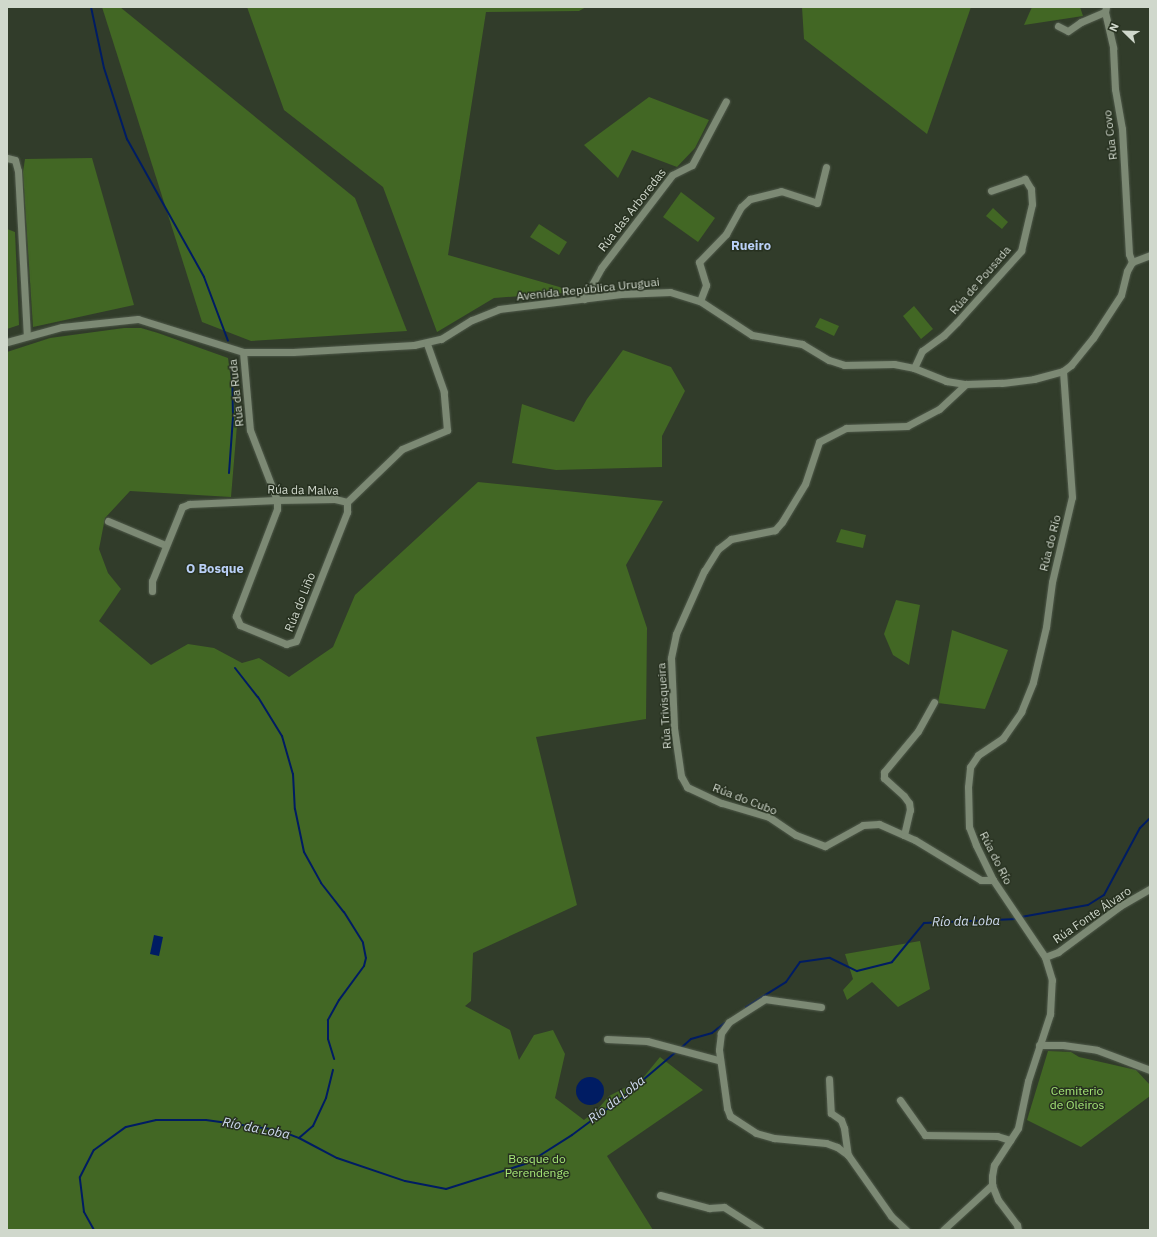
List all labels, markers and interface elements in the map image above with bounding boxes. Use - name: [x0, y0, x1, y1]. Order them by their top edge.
- north arrow: [1105, 12, 1145, 52]
- text: N: [1106, 21, 1122, 34]
- street label: Rúa Covo: [1100, 109, 1120, 161]
- street label: Rúa das Arboredas: [595, 165, 669, 255]
- district label: Rueiro: [731, 238, 771, 254]
- street label: Rúa de Pousada: [946, 243, 1014, 317]
- street label: Avenida República Uruguai: [516, 274, 660, 304]
- street label: Rúa da Ruda: [225, 359, 247, 427]
- street label: Rúa da Malva: [267, 482, 339, 498]
- street label: Rúa do Río: [1036, 513, 1064, 573]
- district label: O Bosque: [186, 561, 244, 577]
- street label: Rúa do Liño: [282, 570, 318, 634]
- street label: Rúa Trivisqueira: [654, 662, 674, 750]
- street label: Rúa do Cubo: [711, 780, 779, 818]
- street label: Rúa do Río: [976, 829, 1016, 887]
- street label: Rúa Fonte Álvaro: [1050, 883, 1134, 947]
- water label: Río da Loba: [932, 914, 1000, 930]
- water label: Río da Loba: [585, 1073, 649, 1127]
- park label: Cemiterio de Oleiros: [1050, 1084, 1104, 1112]
- water label: Río da Loba: [221, 1115, 291, 1143]
- park label: Bosque do Perendenge: [505, 1152, 569, 1180]

